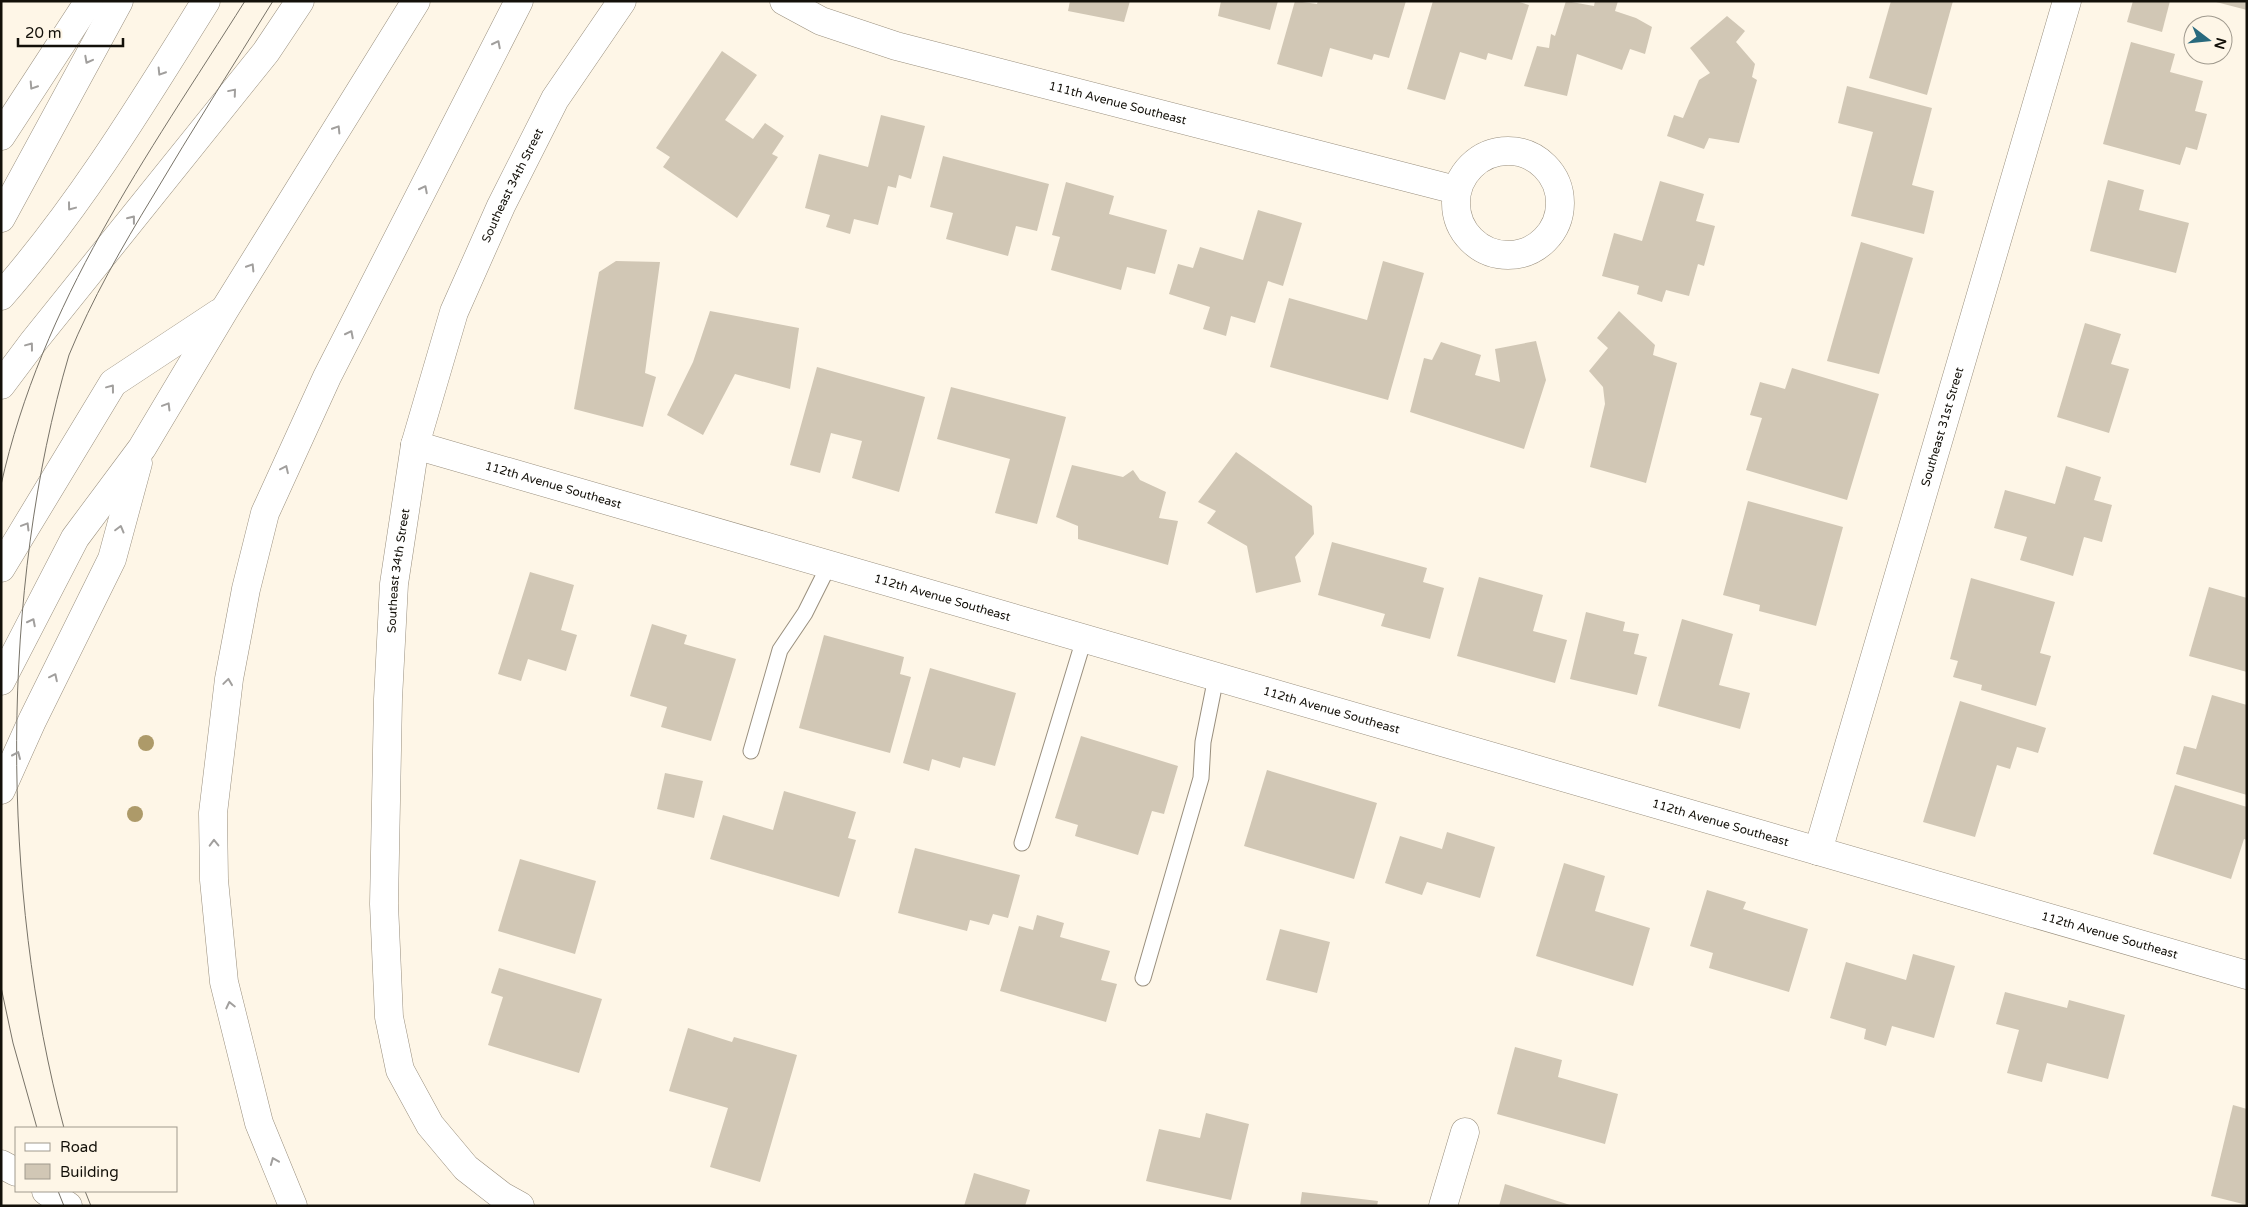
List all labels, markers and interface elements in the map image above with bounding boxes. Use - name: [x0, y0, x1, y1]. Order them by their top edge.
- scale bar: [18, 15, 122, 47]
- north arrow: [2183, 15, 2233, 65]
- text: 20 m: [25, 24, 62, 42]
- text: N: [2210, 36, 2230, 51]
- one-way arrow: [491, 40, 501, 49]
- one-way arrow: [84, 54, 94, 63]
- one-way arrow: [158, 67, 168, 76]
- street label: 111th Avenue Southeast: [1047, 79, 1188, 128]
- one-way arrow: [30, 81, 40, 90]
- one-way arrow: [228, 89, 237, 98]
- one-way arrow: [330, 125, 340, 134]
- street label: Southeast 34th Street: [479, 126, 546, 245]
- one-way arrow: [418, 185, 428, 194]
- one-way arrow: [68, 201, 77, 211]
- one-way arrow: [127, 216, 135, 225]
- one-way arrow: [245, 264, 254, 273]
- one-way arrow: [344, 330, 354, 339]
- one-way arrow: [25, 343, 33, 352]
- street label: Southeast 31st Street: [1918, 365, 1966, 488]
- one-way arrow: [105, 384, 114, 394]
- one-way arrow: [161, 403, 171, 412]
- street label: 112th Avenue Southeast: [483, 459, 624, 512]
- one-way arrow: [279, 465, 290, 474]
- street label: Southeast 34th Street: [384, 507, 412, 633]
- one-way arrow: [20, 522, 30, 531]
- one-way arrow: [114, 525, 125, 534]
- street label: 112th Avenue Southeast: [872, 571, 1013, 624]
- one-way arrow: [26, 618, 36, 627]
- one-way arrow: [48, 673, 58, 682]
- one-way arrow: [223, 677, 233, 686]
- street label: 112th Avenue Southeast: [1261, 684, 1402, 737]
- one-way arrow: [10, 751, 21, 760]
- street label: 112th Avenue Southeast: [1651, 796, 1791, 849]
- one-way arrow: [209, 839, 219, 847]
- street label: 112th Avenue Southeast: [2040, 909, 2180, 962]
- one-way arrow: [225, 1000, 235, 1009]
- legend: [15, 1127, 178, 1192]
- text: Road: [60, 1138, 98, 1156]
- one-way arrow: [270, 1157, 281, 1166]
- text: Building: [60, 1163, 119, 1181]

